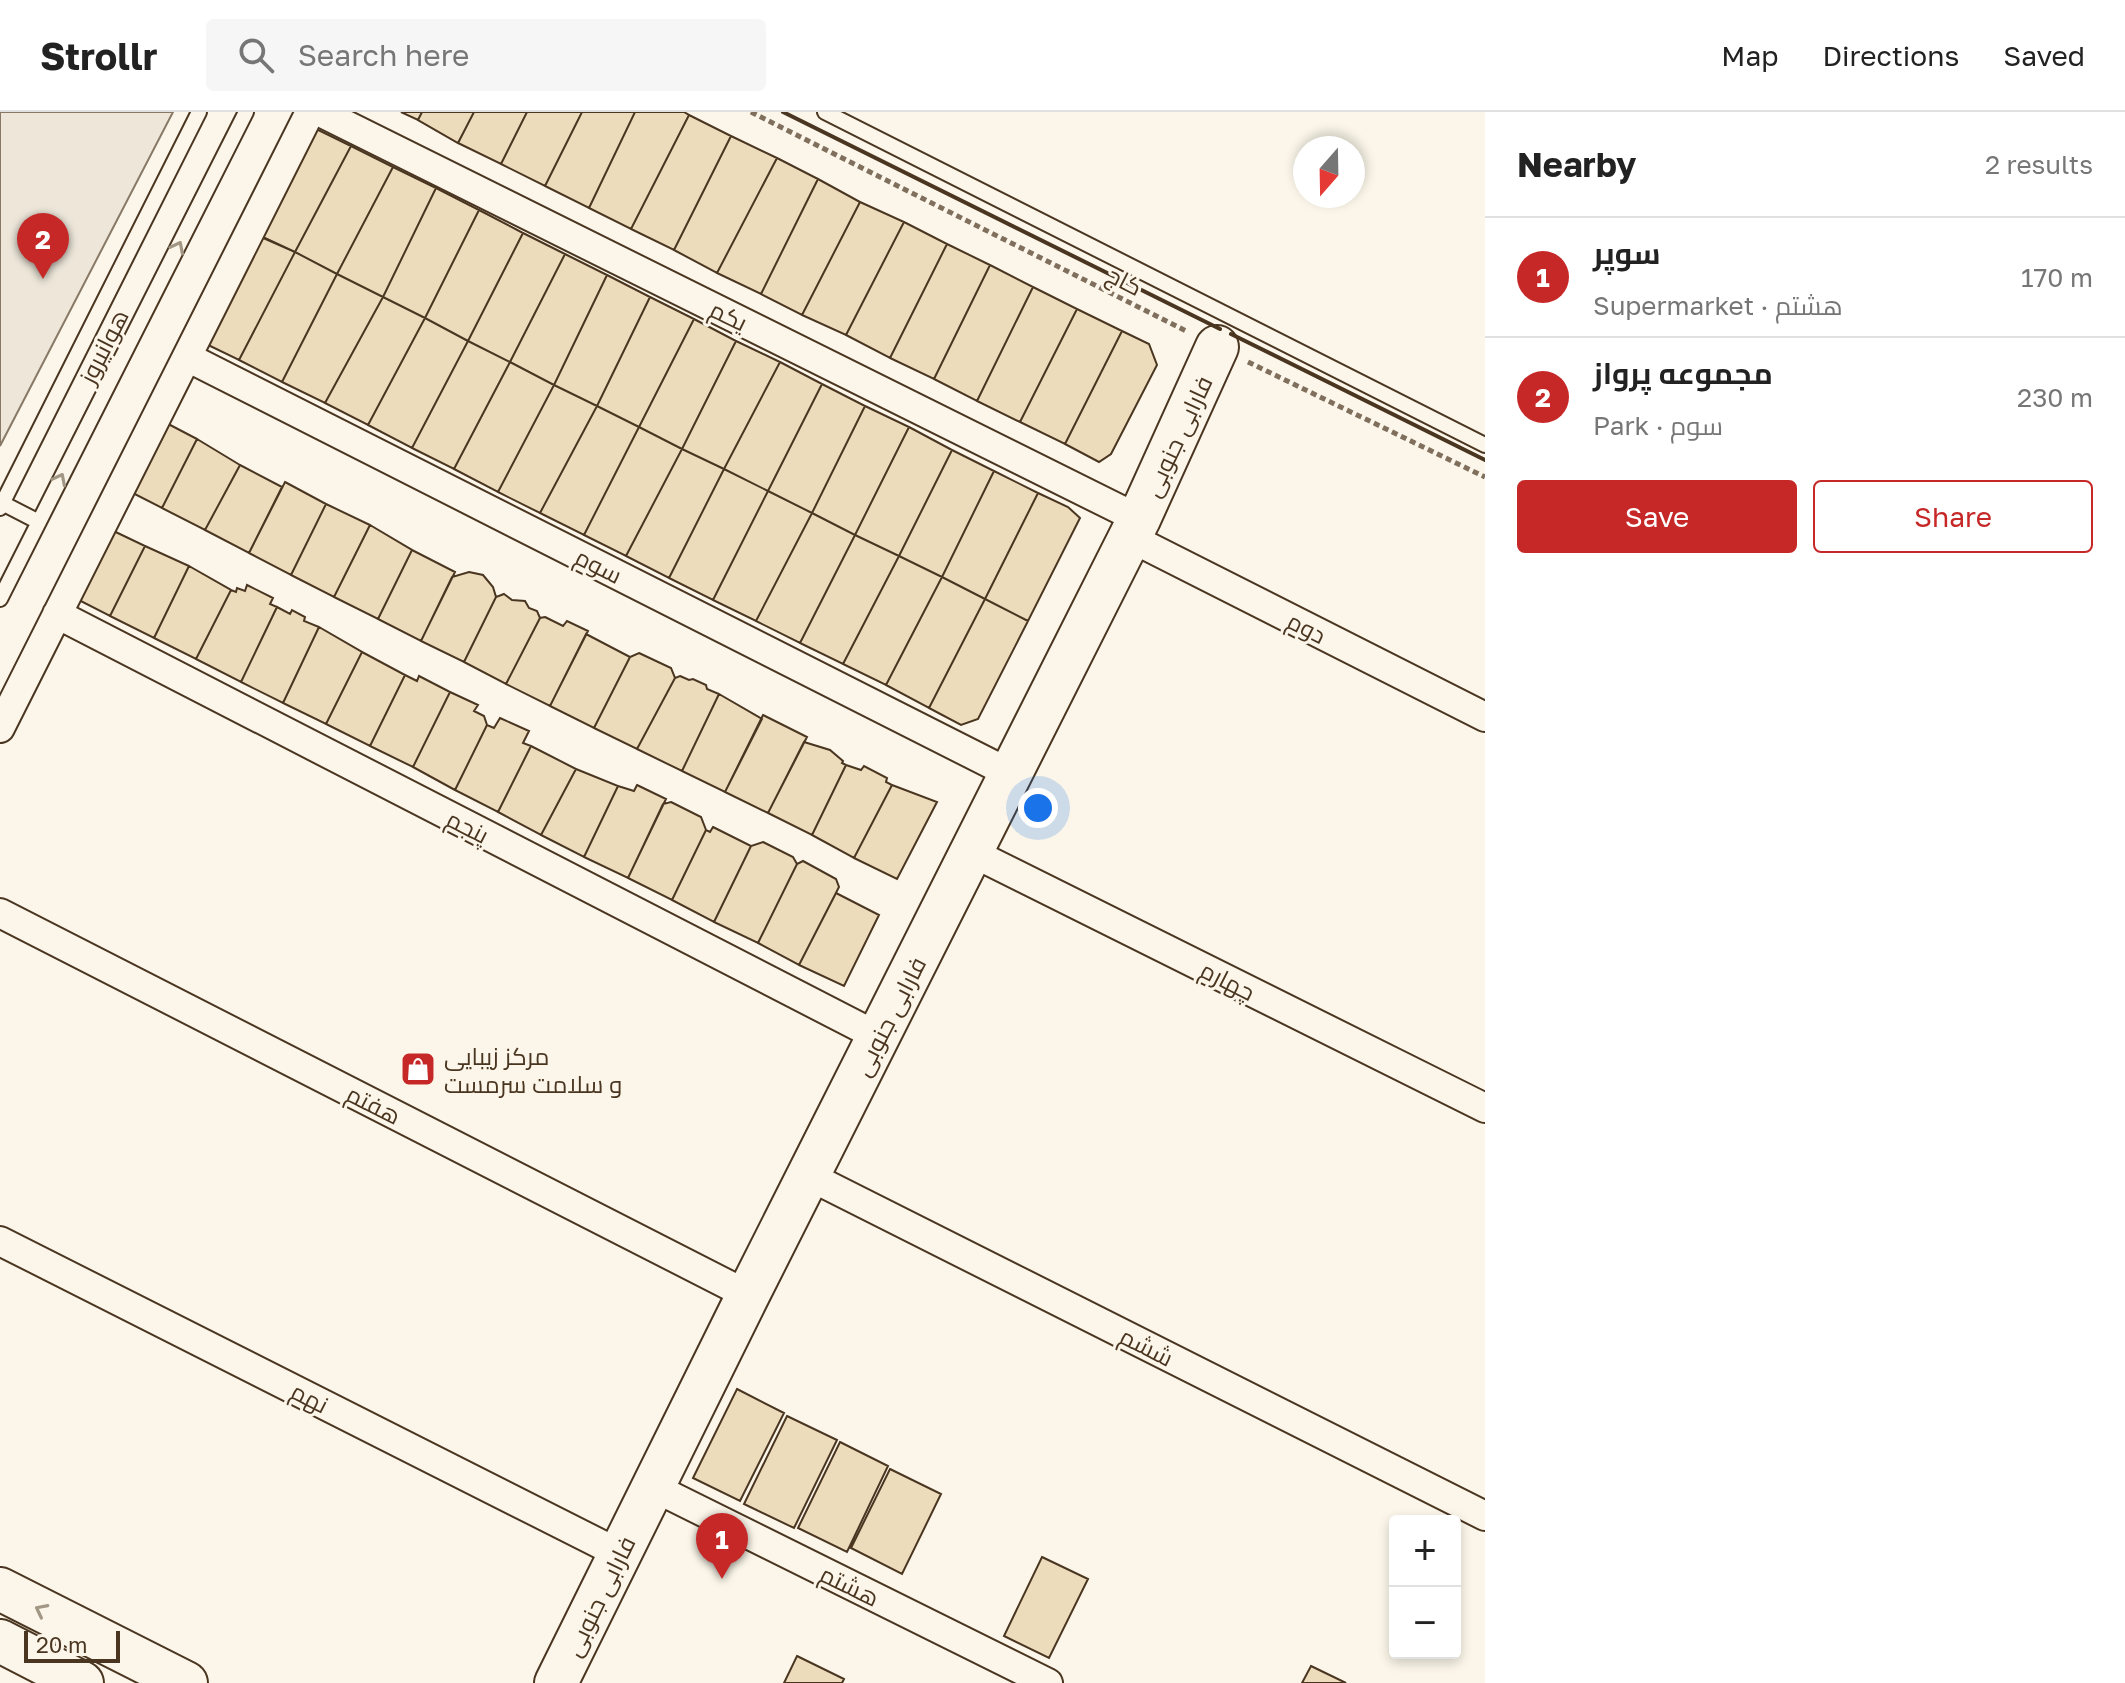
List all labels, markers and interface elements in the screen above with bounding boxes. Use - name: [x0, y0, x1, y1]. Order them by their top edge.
- search box: [206, 19, 766, 91]
- text: Strollr: [40, 33, 158, 78]
- icon: search: [234, 33, 278, 77]
- text: Search here: [298, 37, 470, 73]
- text: Map: [1721, 39, 1778, 72]
- text: Directions: [1822, 39, 1959, 72]
- text: Saved: [2003, 39, 2085, 72]
- north arrow: [1293, 136, 1365, 208]
- text: Nearby: [1517, 144, 1637, 184]
- text: 2 results: [1985, 149, 2093, 180]
- pin: 2: [17, 213, 69, 279]
- text: سوپر: [1593, 235, 1661, 271]
- one-way arrow: [168, 241, 183, 256]
- street label: کاج: [1101, 259, 1148, 304]
- text: 1: [1536, 262, 1550, 293]
- text: 170 m: [2021, 262, 2093, 293]
- text: Supermarket · هشتم: [1593, 290, 1843, 321]
- street label: یکم: [704, 294, 753, 339]
- street label: هوانیروز: [71, 304, 134, 390]
- text: مجموعه پرواز: [1593, 355, 1773, 391]
- street label: فارابی جنوبی: [1136, 371, 1219, 501]
- text: 2: [1535, 382, 1551, 413]
- text: 230 m: [2017, 382, 2093, 413]
- text: Park · سوم: [1593, 410, 1723, 441]
- one-way arrow: [51, 473, 66, 488]
- button: Save: [1517, 480, 1797, 553]
- button: Share: [1813, 480, 2093, 553]
- street label: سوم: [569, 541, 627, 592]
- street label: دوم: [1281, 605, 1331, 652]
- your location: [1018, 788, 1058, 828]
- street label: پنجم: [441, 803, 495, 852]
- street label: فارابی جنوبی: [847, 952, 932, 1081]
- street label: چهارم: [1194, 954, 1260, 1009]
- place label: مرکز زیبایی و سلامت سرمست: [444, 1041, 622, 1098]
- shop icon: مرکز زیبایی و سلامت سرمست: [399, 1050, 437, 1088]
- street label: هفتم: [341, 1078, 406, 1133]
- street label: ششم: [1114, 1320, 1179, 1374]
- street label: نهم: [285, 1375, 334, 1421]
- pin: 1: [696, 1513, 748, 1579]
- map controls: [1389, 1515, 1461, 1659]
- button: +: [1389, 1515, 1461, 1587]
- street label: فارابی جنوبی: [557, 1531, 641, 1661]
- street label: هشتم: [814, 1558, 884, 1614]
- button: −: [1389, 1587, 1461, 1659]
- one-way arrow: [35, 1605, 50, 1620]
- scale bar: [24, 1627, 120, 1663]
- text: 20 m: [36, 1631, 87, 1658]

